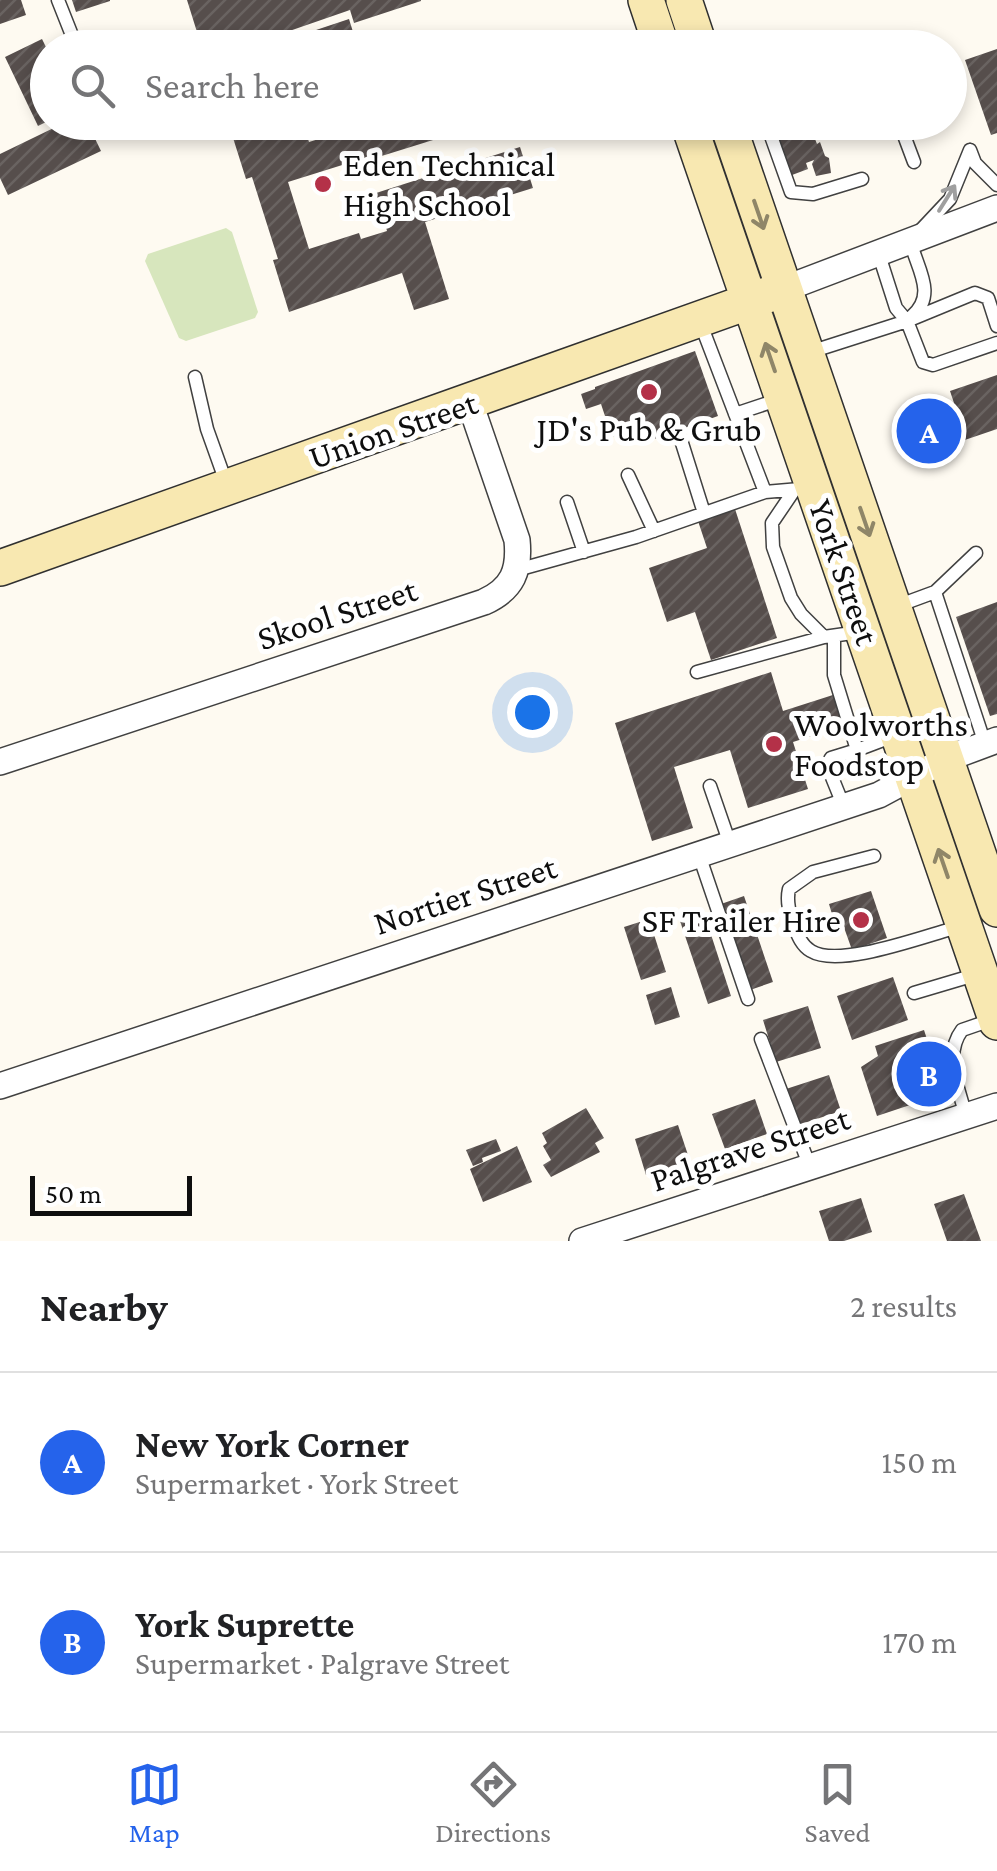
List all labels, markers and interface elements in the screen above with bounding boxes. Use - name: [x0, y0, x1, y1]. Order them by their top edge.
- search box: [30, 30, 967, 140]
- icon: search: [65, 58, 120, 113]
- text: Search here: [145, 64, 319, 106]
- place label: Eden Technical High School: [343, 145, 555, 224]
- marker: Eden Technical High School: [312, 173, 334, 195]
- one-way arrow: [937, 185, 957, 213]
- one-way arrow: [751, 198, 769, 230]
- one-way arrow: [760, 342, 778, 373]
- marker: JD's Pub & Grub: [638, 381, 660, 403]
- street label: Union Street: [304, 383, 483, 477]
- pin: A: [896, 394, 962, 468]
- place label: JD's Pub & Grub: [534, 410, 761, 449]
- street label: York Street: [801, 494, 887, 650]
- one-way arrow: [857, 505, 875, 536]
- street label: Skool Street: [252, 570, 422, 658]
- your location: [507, 687, 558, 738]
- place label: Woolworths Foodstop: [794, 705, 968, 784]
- marker: Woolworths Foodstop: [763, 733, 785, 755]
- street label: Nortier Street: [369, 847, 562, 943]
- one-way arrow: [933, 848, 951, 879]
- place label: SF Trailer Hire: [642, 901, 841, 940]
- marker: SF Trailer Hire: [850, 909, 872, 931]
- pin: B: [896, 1036, 962, 1112]
- street label: Palgrave Street: [646, 1098, 855, 1200]
- scale bar: [30, 1171, 192, 1216]
- text: 50 m: [45, 1178, 102, 1209]
- text: Nearby: [40, 1283, 168, 1330]
- text: 2 results: [850, 1288, 957, 1324]
- text: New York Corner: [135, 1423, 409, 1465]
- text: A: [63, 1444, 82, 1480]
- text: 150 m: [881, 1444, 957, 1480]
- text: Supermarket · York Street: [135, 1465, 458, 1501]
- text: York Suprette: [135, 1603, 354, 1645]
- text: B: [63, 1624, 82, 1660]
- text: 170 m: [882, 1624, 957, 1660]
- text: Supermarket · Palgrave Street: [135, 1645, 509, 1681]
- tab: Map: [127, 1757, 182, 1848]
- tab: Directions: [435, 1757, 551, 1848]
- tab: Saved: [805, 1757, 870, 1848]

